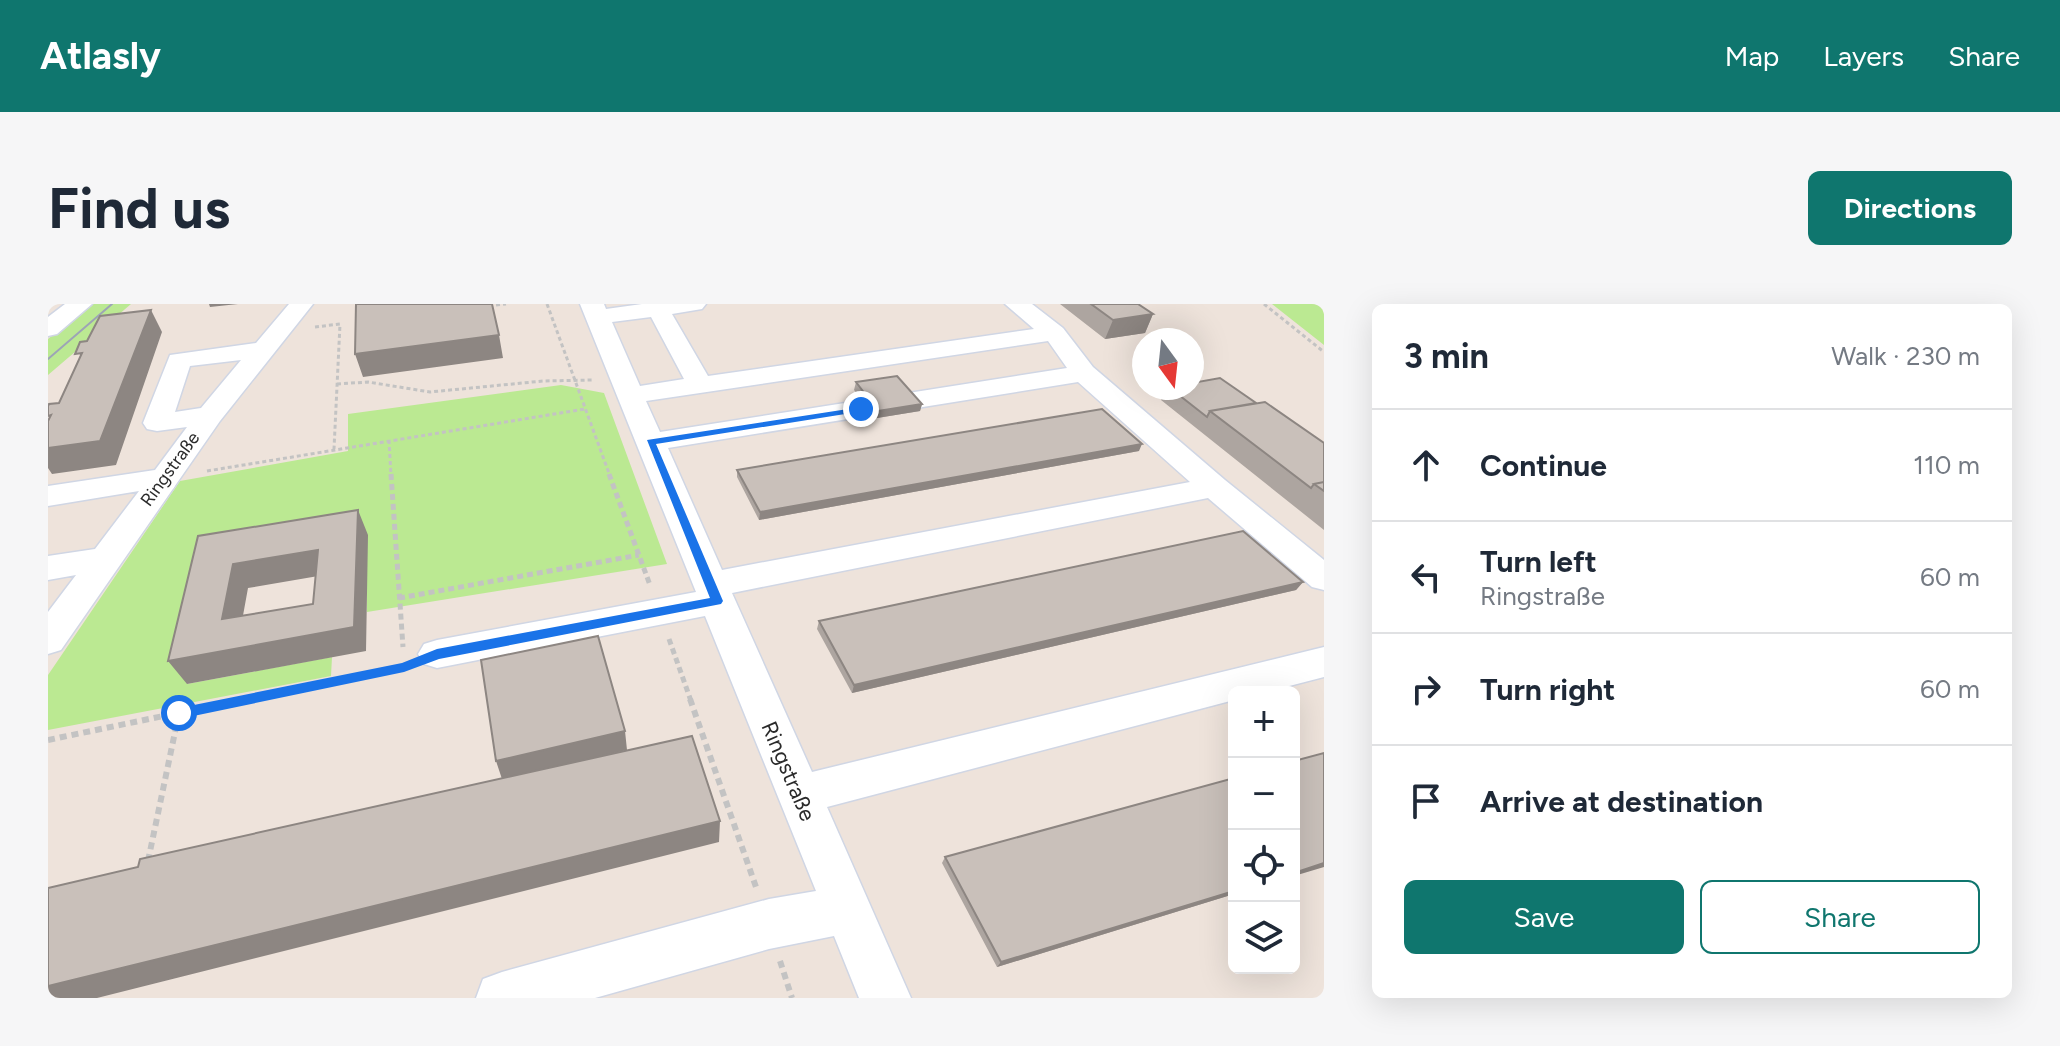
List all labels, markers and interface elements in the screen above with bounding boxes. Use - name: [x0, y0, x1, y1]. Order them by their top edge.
- text: Atlasly: [40, 33, 161, 79]
- text: Map: [1725, 39, 1779, 73]
- text: Layers: [1823, 39, 1904, 73]
- text: Share: [1948, 39, 2020, 73]
- button: Directions: [1808, 171, 2012, 245]
- text: Find us: [48, 175, 230, 242]
- north arrow: [1132, 328, 1204, 400]
- text: 3 min: [1404, 336, 1489, 377]
- text: Walk · 230 m: [1831, 340, 1980, 372]
- route end: [843, 391, 879, 427]
- street label: Ringstraße: [136, 427, 204, 510]
- icon: ahead: [1404, 443, 1448, 487]
- text: Continue: [1480, 447, 1607, 484]
- text: 110 m: [1913, 449, 1980, 481]
- text: Turn left: [1480, 543, 1597, 580]
- icon: left: [1404, 555, 1448, 599]
- text: 60 m: [1920, 561, 1980, 593]
- text: Ringstraße: [1480, 580, 1605, 612]
- icon: right: [1404, 667, 1448, 711]
- text: Turn right: [1480, 671, 1615, 708]
- text: 60 m: [1920, 673, 1980, 705]
- map controls: [1228, 686, 1300, 974]
- button: +: [1228, 686, 1300, 758]
- route start: [161, 695, 197, 731]
- street label: Ringstraße: [755, 717, 822, 825]
- button: −: [1228, 758, 1300, 830]
- icon: arrive: [1404, 779, 1448, 823]
- text: Arrive at destination: [1480, 783, 1763, 820]
- button: locate: [1228, 830, 1300, 902]
- button: Save: [1404, 880, 1684, 954]
- button: Share: [1700, 880, 1980, 954]
- button: layers: [1228, 902, 1300, 974]

